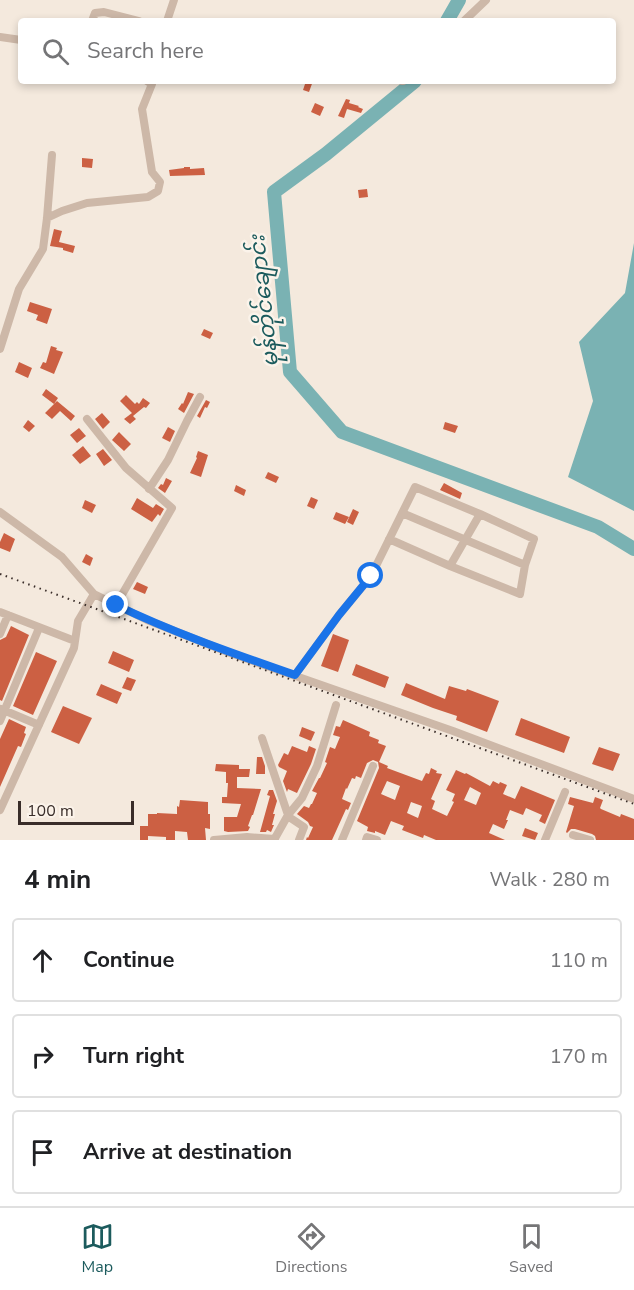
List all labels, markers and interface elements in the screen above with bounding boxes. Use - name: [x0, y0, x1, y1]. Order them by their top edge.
- search box: [18, 18, 616, 84]
- icon: search: [39, 35, 72, 68]
- text: Search here: [87, 36, 204, 66]
- water label: မုန်တိုင်ချောင်း: [241, 232, 289, 369]
- route start: [357, 562, 383, 588]
- route end: [102, 591, 128, 617]
- scale bar: [18, 798, 134, 826]
- text: 100 m: [27, 800, 74, 822]
- text: 4 min: [24, 862, 91, 897]
- text: Walk · 280 m: [490, 866, 610, 893]
- icon: ahead: [26, 944, 59, 977]
- text: Continue: [83, 945, 174, 975]
- text: 110 m: [550, 947, 608, 974]
- icon: right: [26, 1040, 59, 1073]
- text: Turn right: [83, 1041, 184, 1071]
- text: 170 m: [550, 1043, 608, 1070]
- icon: arrive: [26, 1136, 59, 1169]
- text: Arrive at destination: [83, 1137, 292, 1167]
- tab: Map: [81, 1220, 114, 1278]
- tab: Directions: [275, 1220, 347, 1278]
- tab: Saved: [509, 1220, 553, 1278]

